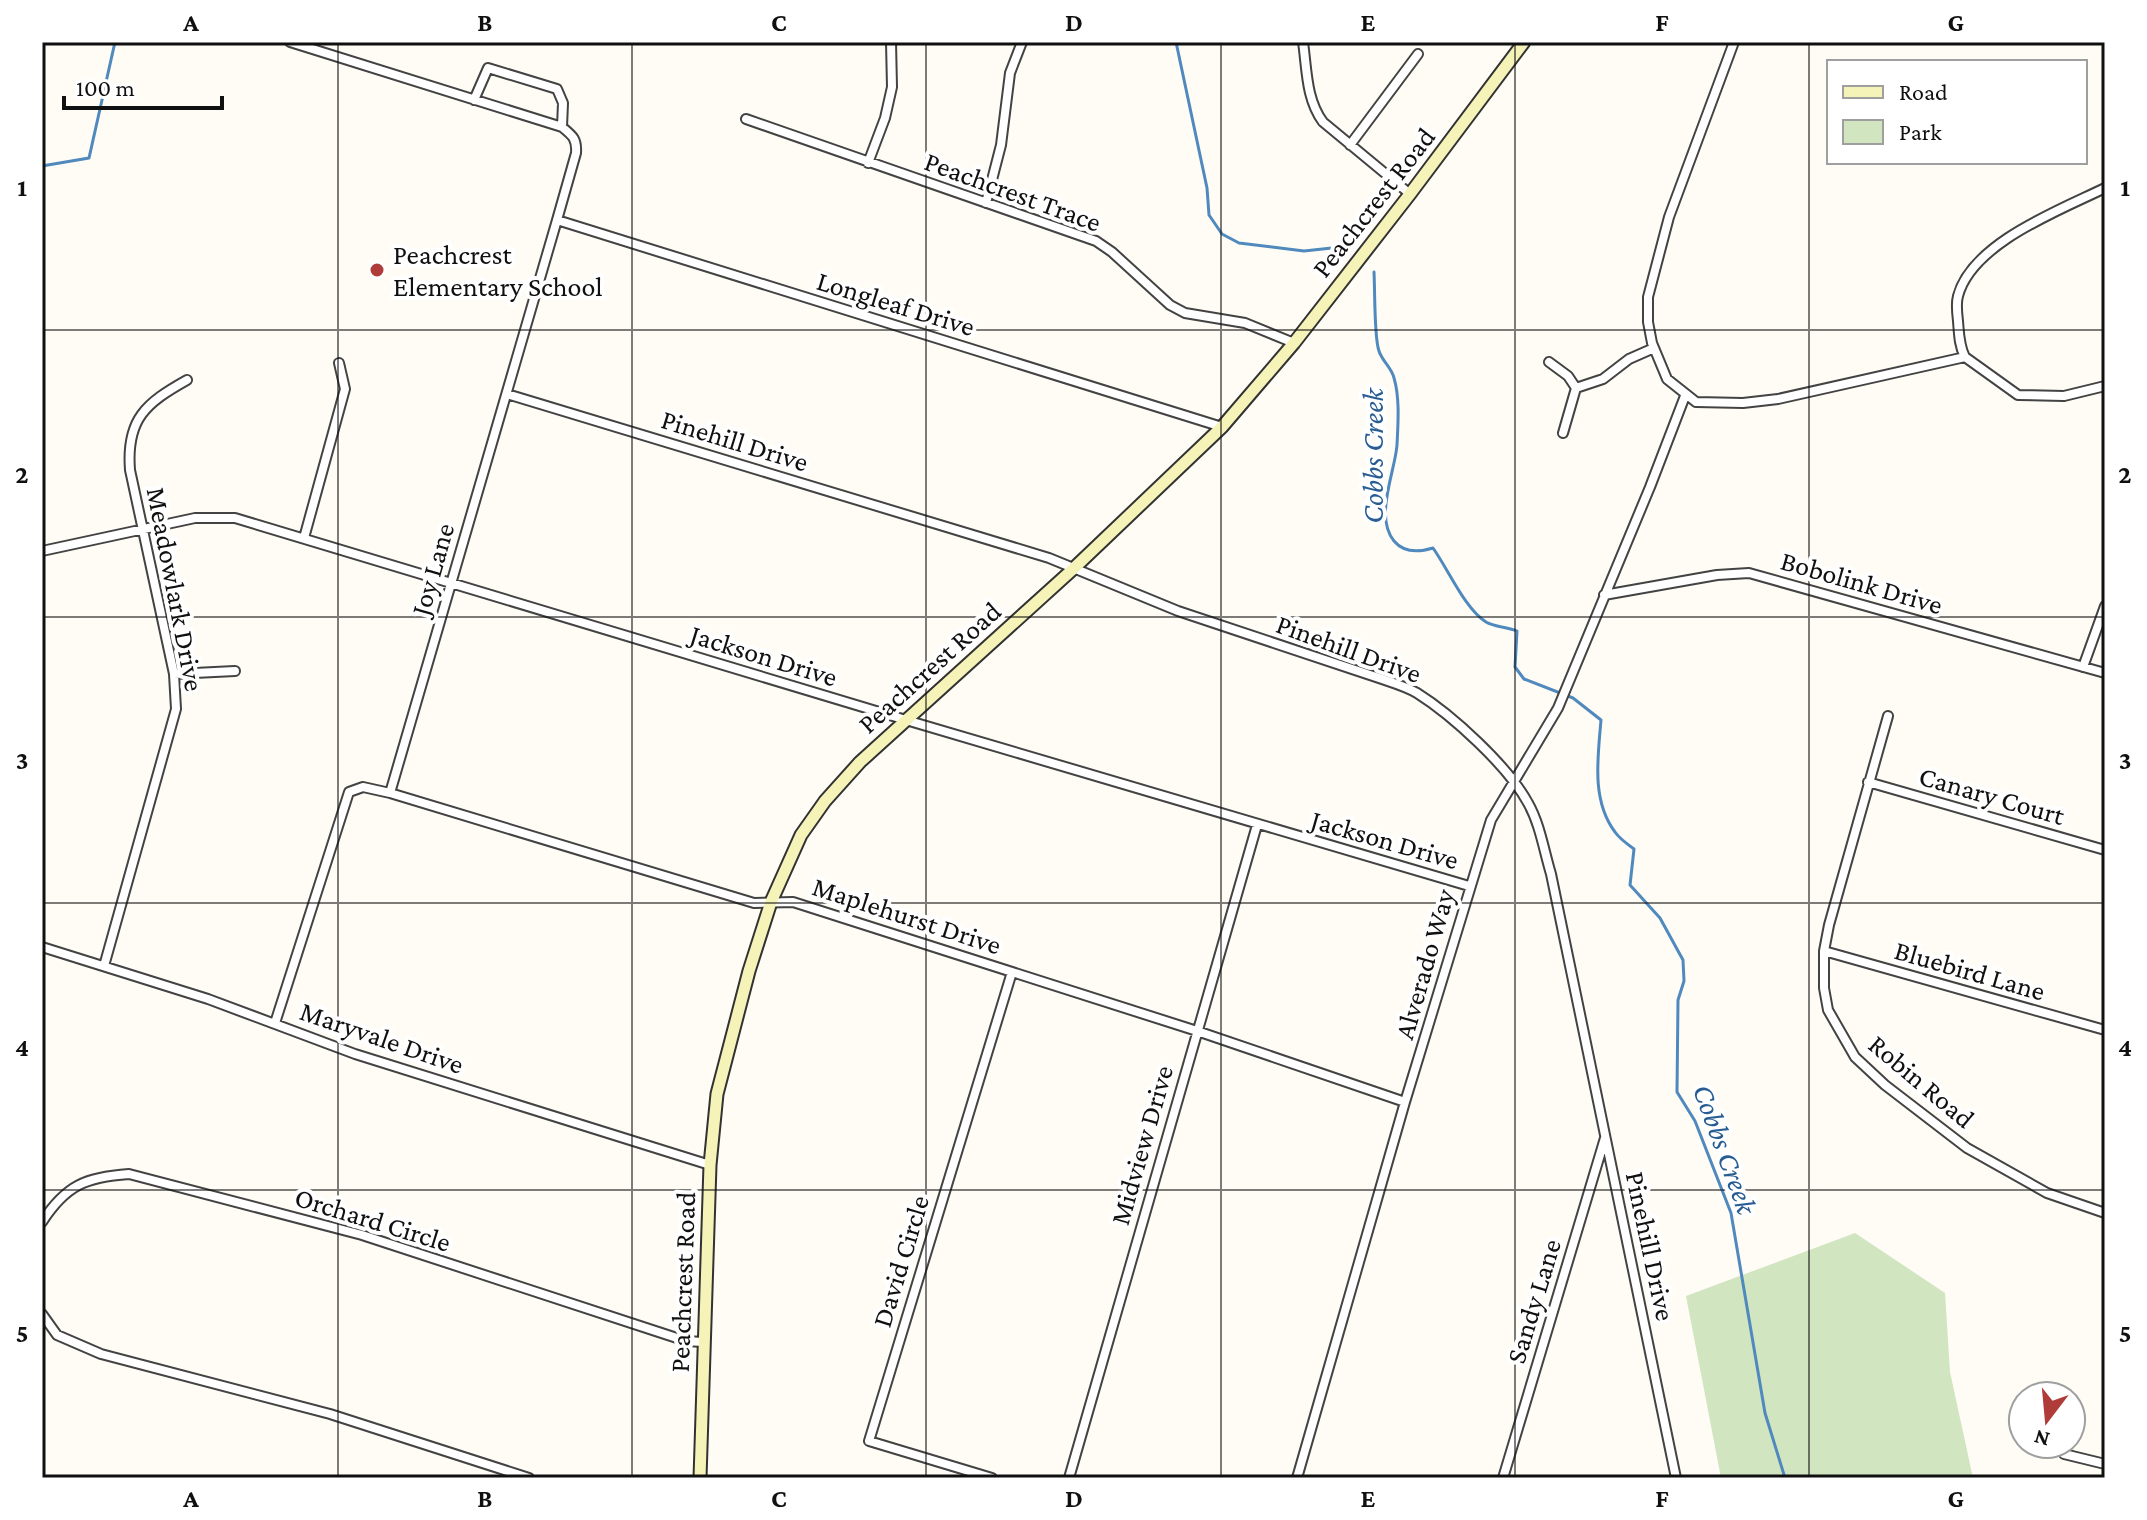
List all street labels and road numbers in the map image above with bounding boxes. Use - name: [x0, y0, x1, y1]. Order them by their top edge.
- street label: Peachcrest Road: [1306, 121, 1441, 283]
- street label: Peachcrest Trace: [920, 145, 1105, 238]
- street label: Longleaf Drive: [813, 265, 979, 342]
- street label: Pinehill Drive: [658, 403, 812, 478]
- street label: Meadowlark Drive: [141, 484, 210, 694]
- street label: Joy Lane: [404, 519, 460, 622]
- street label: Bobolink Drive: [1777, 545, 1946, 620]
- street label: Peachcrest Road: [852, 595, 1007, 739]
- street label: Pinehill Drive: [1272, 608, 1426, 689]
- street label: Jackson Drive: [684, 618, 841, 693]
- street label: Canary Court: [1916, 760, 2069, 831]
- street label: Jackson Drive: [1305, 803, 1462, 875]
- street label: Maplehurst Drive: [809, 870, 1005, 961]
- street label: Alverado Way: [1388, 884, 1461, 1043]
- street label: Bluebird Lane: [1891, 934, 2049, 1007]
- street label: Maryvale Drive: [296, 995, 468, 1080]
- street label: Robin Road: [1863, 1028, 1981, 1135]
- street label: Midview Drive: [1104, 1062, 1179, 1229]
- street label: Pinehill Drive: [1620, 1169, 1681, 1324]
- street label: Orchard Circle: [291, 1181, 455, 1258]
- street label: Peachcrest Road: [664, 1191, 701, 1373]
- street label: David Circle: [866, 1192, 935, 1331]
- street label: Sandy Lane: [1500, 1235, 1567, 1367]

